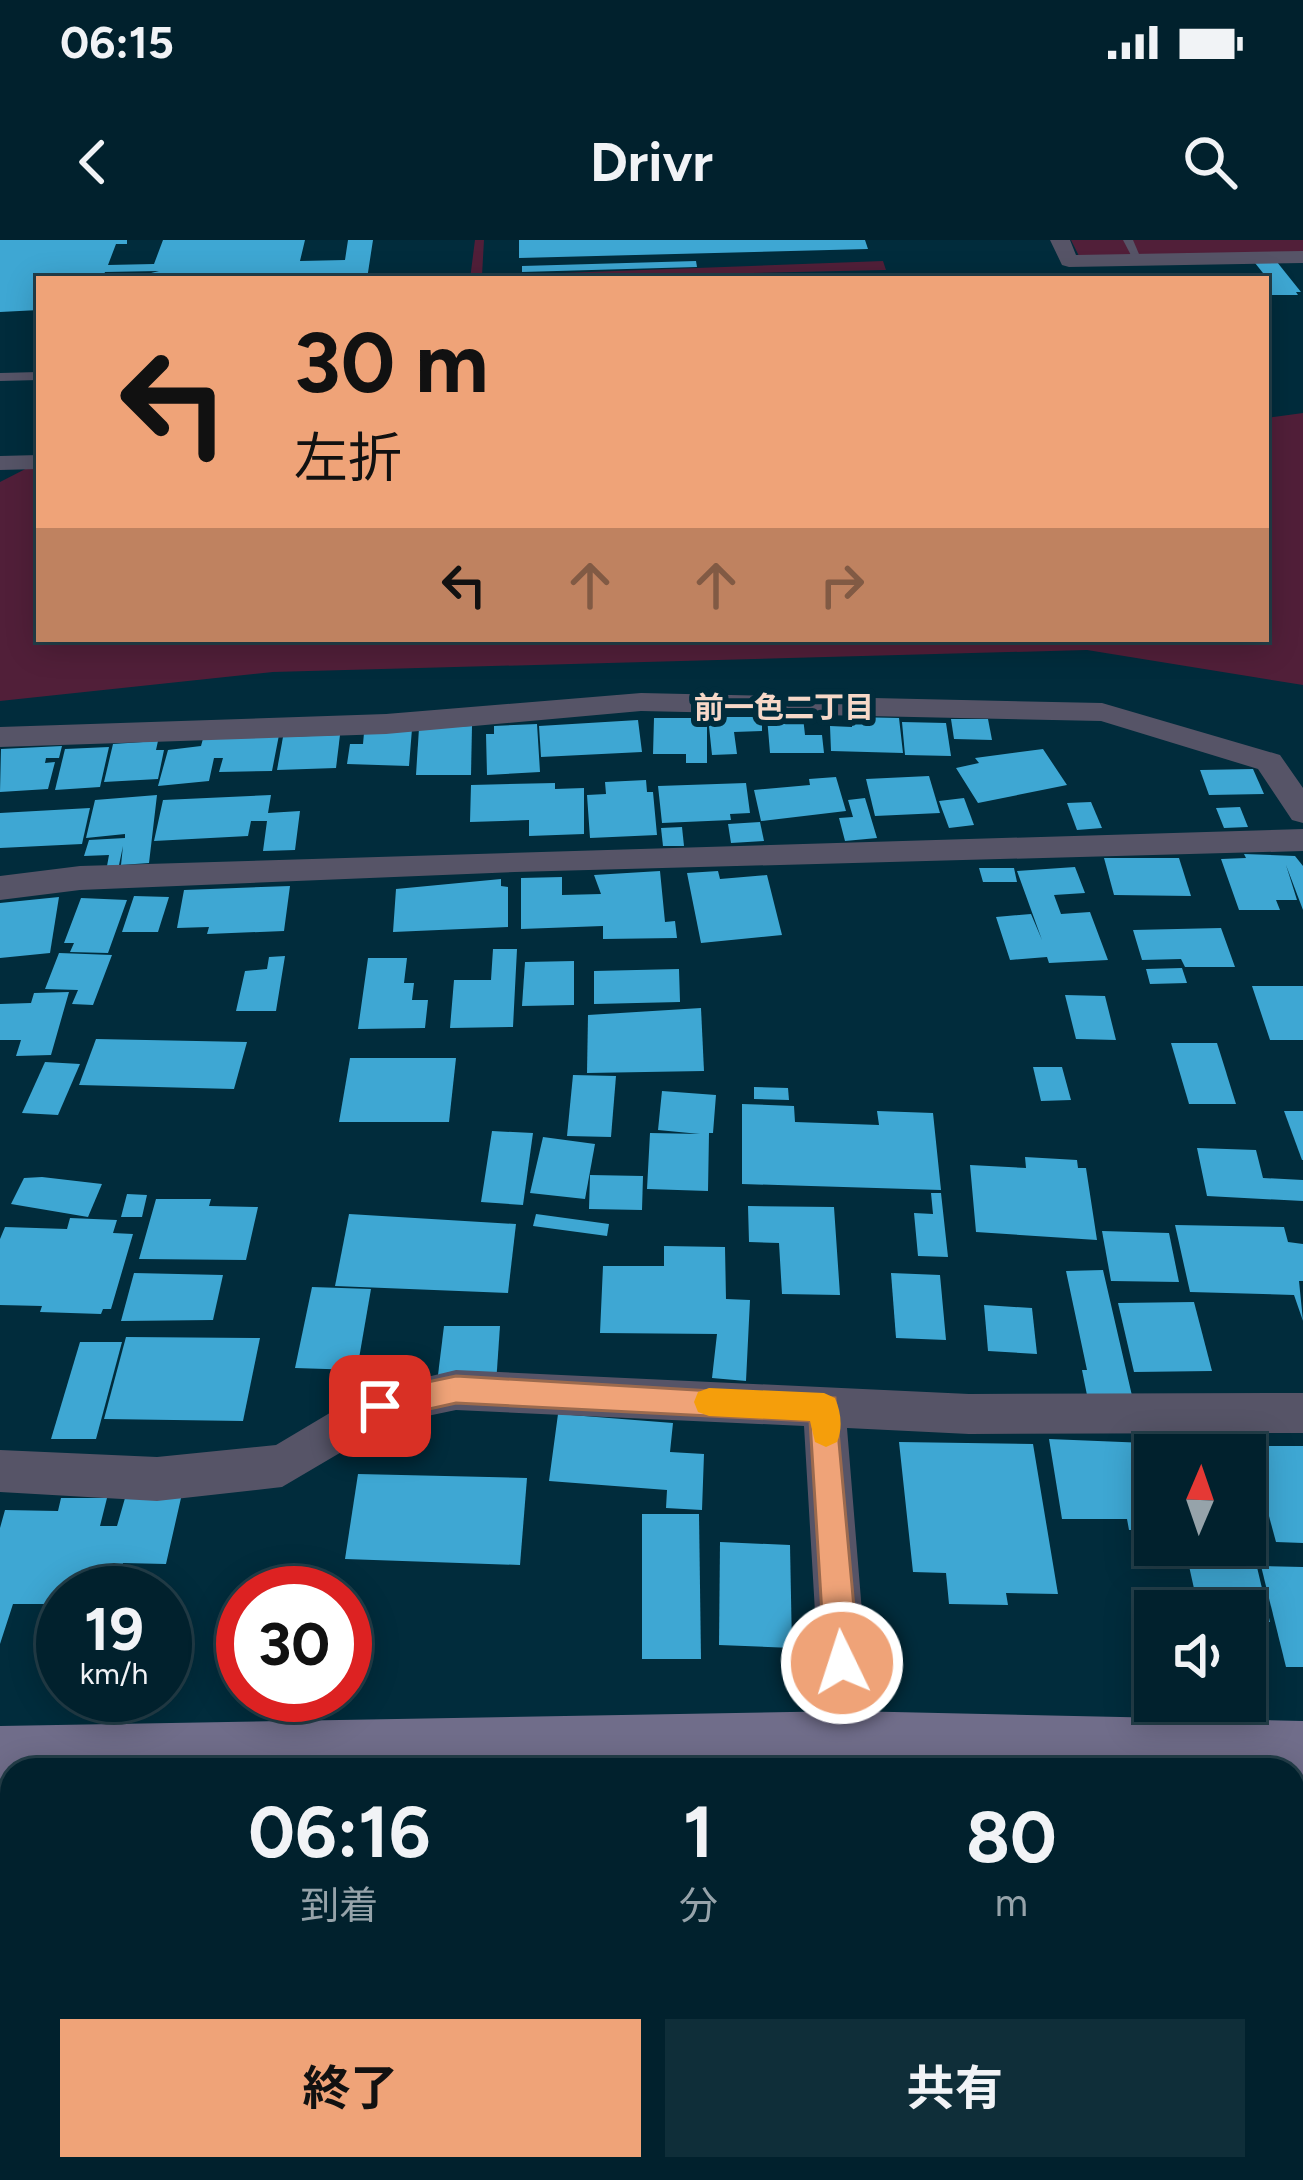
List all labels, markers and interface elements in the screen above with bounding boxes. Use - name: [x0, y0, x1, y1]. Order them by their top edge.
- text: 06:15: [60, 15, 174, 69]
- icon: back: [60, 129, 126, 195]
- icon: search: [1177, 129, 1243, 195]
- text: Drivr: [590, 130, 713, 195]
- text: 30 m: [294, 312, 488, 413]
- icon: left: [96, 324, 252, 480]
- text: 左折: [294, 426, 402, 491]
- icon: left: [431, 552, 497, 618]
- icon: ahead: [557, 552, 623, 618]
- icon: ahead: [683, 552, 749, 618]
- icon: right: [809, 552, 875, 618]
- district label: 前一色二丁目: [694, 689, 874, 726]
- pin: [329, 1355, 431, 1457]
- icon: arrive: [347, 1373, 413, 1439]
- north arrow: [1134, 1434, 1266, 1566]
- map controls: [1134, 1434, 1266, 1722]
- speed limit sign: 30: [216, 1566, 372, 1722]
- button: sound: [1134, 1590, 1266, 1722]
- text: 19: [84, 1593, 144, 1665]
- position arrow: [779, 1600, 905, 1726]
- text: km/h: [80, 1655, 148, 1692]
- text: 06:16: [248, 1789, 430, 1875]
- text: 1: [683, 1789, 713, 1875]
- text: 80: [966, 1794, 1057, 1880]
- text: m: [995, 1879, 1028, 1926]
- text: 到着: [300, 1882, 378, 1929]
- text: 分: [679, 1882, 718, 1929]
- button: 終了: [60, 2019, 641, 2157]
- button: 共有: [665, 2019, 1245, 2157]

